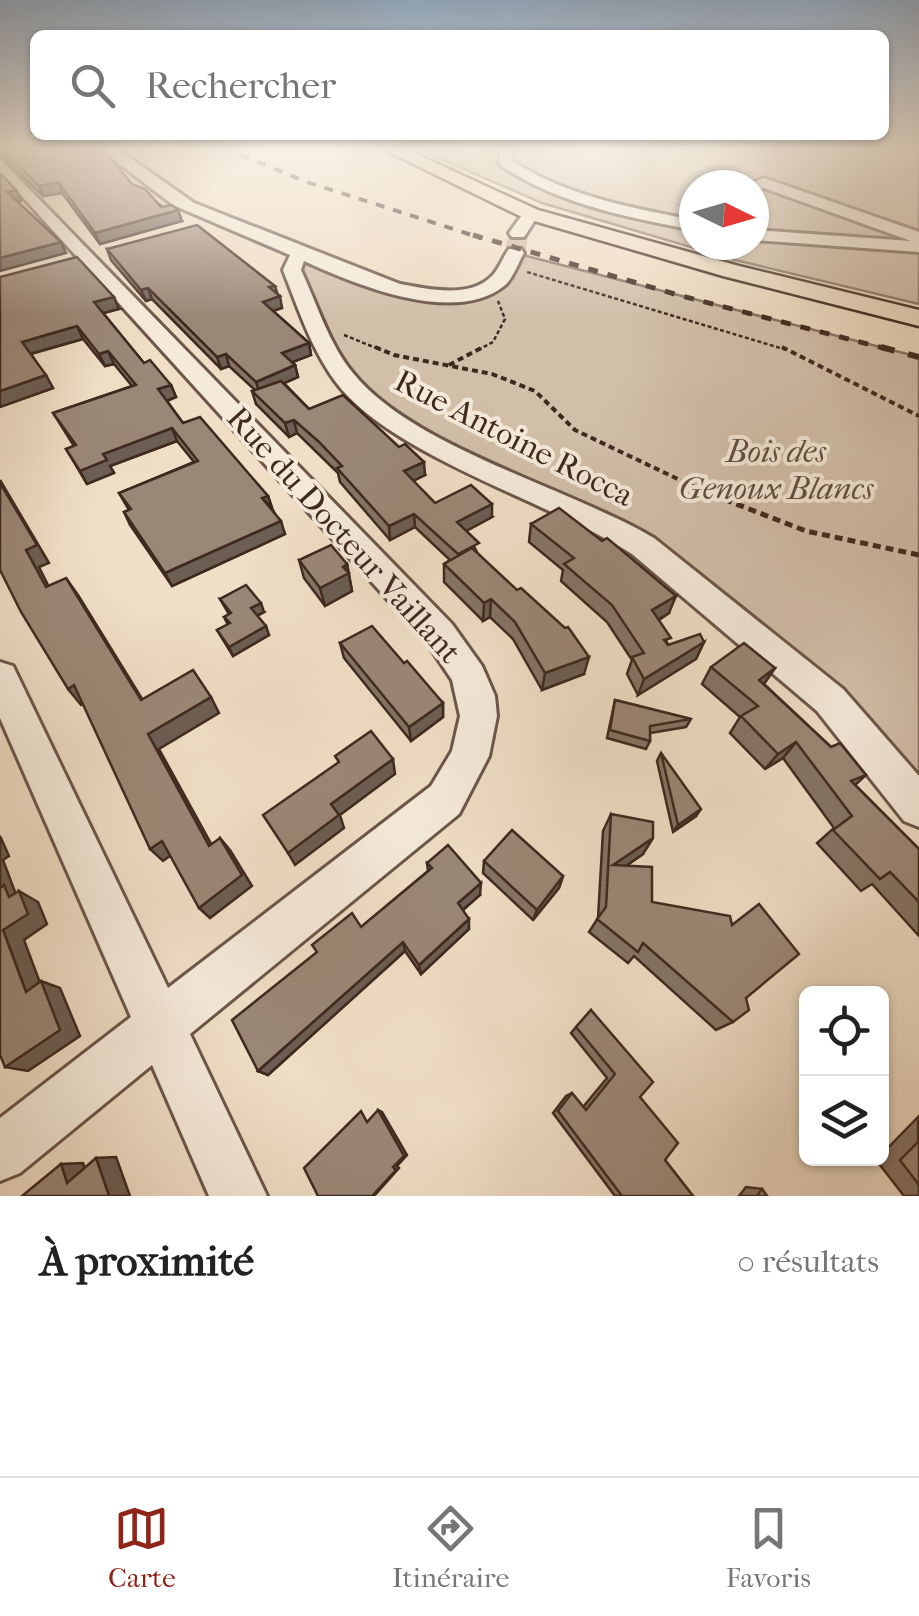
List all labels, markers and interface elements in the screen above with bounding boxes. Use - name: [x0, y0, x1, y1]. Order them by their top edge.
- search box: [30, 30, 889, 140]
- icon: search: [65, 58, 120, 113]
- text: Rechercher: [145, 63, 336, 108]
- north arrow: [679, 170, 769, 260]
- street label: Rue Antoine Rocca: [389, 362, 640, 515]
- street label: Rue du Docteur Vaillant: [219, 399, 469, 671]
- park label: Bois des Genoux Blancs: [679, 433, 874, 507]
- map controls: [799, 986, 889, 1166]
- button: locate: [799, 986, 889, 1076]
- button: layers: [799, 1076, 889, 1166]
- text: À proximité: [40, 1237, 254, 1286]
- text: 0 résultats: [737, 1243, 879, 1280]
- tab: Carte: [108, 1501, 176, 1594]
- tab: Itinéraire: [392, 1501, 509, 1594]
- tab: Favoris: [726, 1501, 811, 1594]

